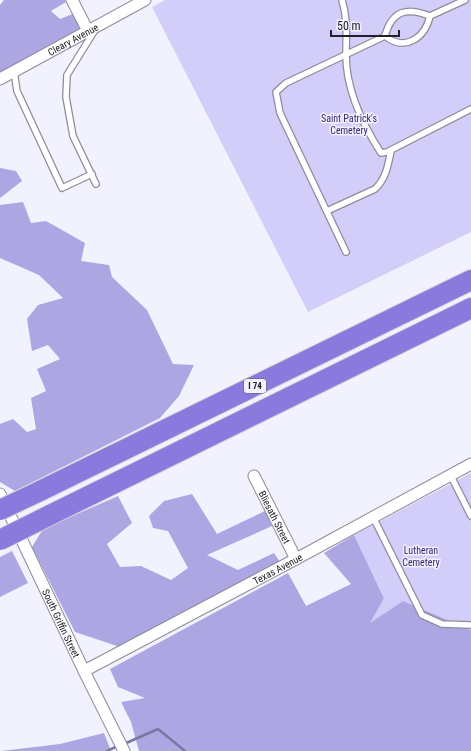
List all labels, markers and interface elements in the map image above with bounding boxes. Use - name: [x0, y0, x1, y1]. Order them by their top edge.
- scale bar: [331, 12, 399, 38]
- text: 50 m: [337, 19, 361, 33]
- street label: Cleary Avenue: [46, 21, 100, 57]
- park label: Saint Patrick's Cemetery: [321, 113, 377, 136]
- road number: I 74: [244, 379, 266, 393]
- street label: Bliesath Street: [257, 489, 293, 545]
- park label: Lutheran Cemetery: [402, 545, 440, 568]
- street label: Texas Avenue: [251, 551, 305, 586]
- street label: South Griffin Street: [40, 587, 82, 659]

